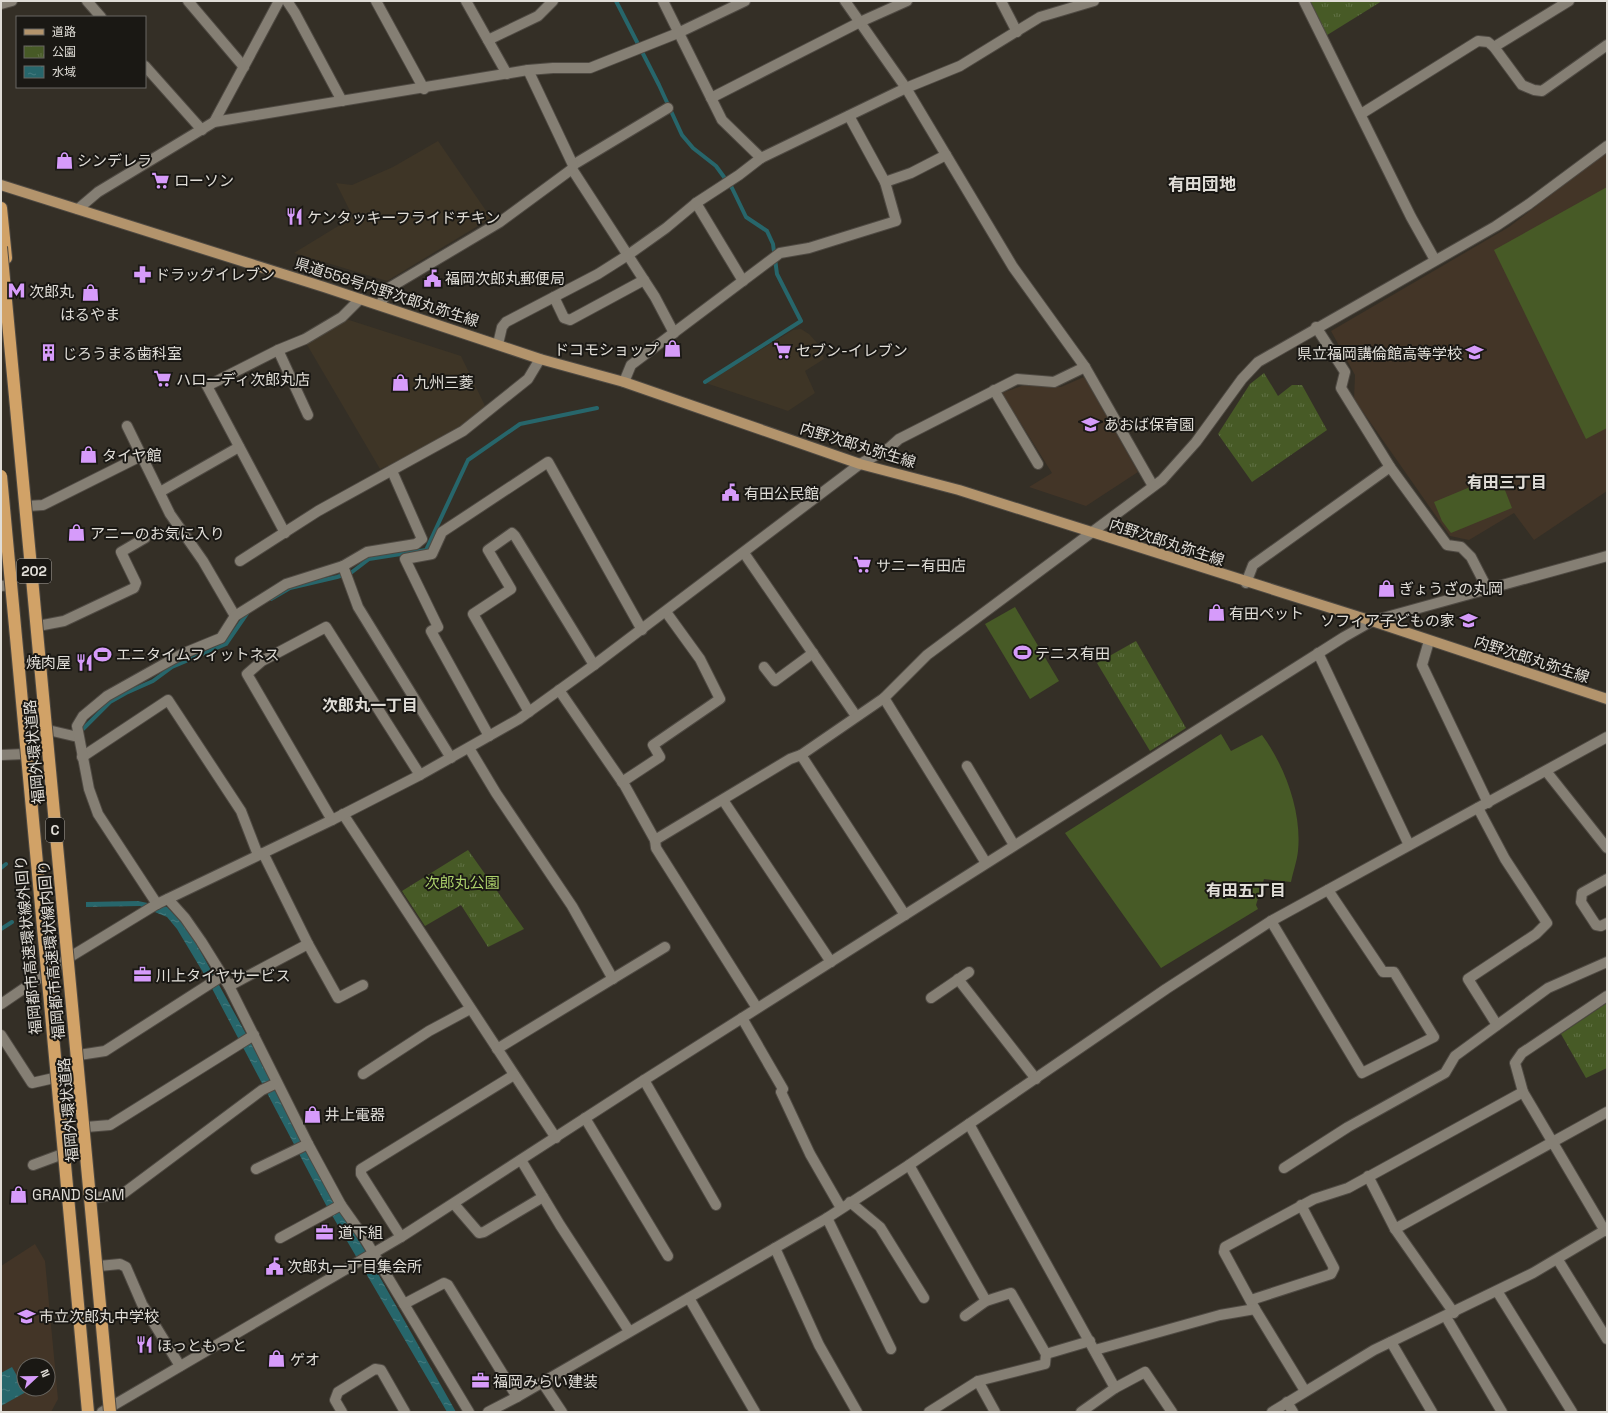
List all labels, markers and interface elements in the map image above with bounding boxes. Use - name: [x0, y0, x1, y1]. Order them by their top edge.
- legend: [16, 16, 146, 88]
- text: 道路: [52, 24, 76, 40]
- text: 公園: [52, 44, 76, 60]
- text: 水域: [52, 64, 76, 80]
- shop icon: シンデレラ: [54, 150, 74, 170]
- place label: シンデレラ: [77, 151, 152, 170]
- supermarket icon: ローソン: [151, 170, 171, 190]
- place label: ローソン: [174, 171, 234, 190]
- district label: 有田団地: [1168, 173, 1236, 195]
- restaurant icon: ケンタッキーフライドチキン: [284, 207, 304, 227]
- place label: ケンタッキーフライドチキン: [307, 208, 500, 227]
- street label: 県道558号内野次郎丸弥生線: [293, 253, 481, 331]
- pharmacy icon: ドラッグイレブン: [132, 264, 152, 284]
- place label: ドラッグイレブン: [155, 265, 275, 284]
- public building icon: 福岡次郎丸郵便局: [422, 268, 442, 288]
- place label: 福岡次郎丸郵便局: [445, 269, 565, 288]
- metro station icon: 次郎丸: [6, 281, 26, 301]
- place label: 次郎丸: [29, 282, 74, 301]
- shop icon: はるやま: [80, 283, 100, 303]
- place label: はるやま: [60, 305, 120, 324]
- shop icon: ドコモショップ: [662, 339, 682, 359]
- place label: ドコモショップ: [554, 340, 659, 359]
- supermarket icon: セブン-イレブン: [773, 340, 793, 360]
- place label: セブン-イレブン: [796, 341, 908, 360]
- building icon: じろうまる歯科室: [39, 343, 59, 363]
- school or university icon: 県立福岡講倫館高等学校: [1465, 343, 1485, 363]
- place label: じろうまる歯科室: [62, 344, 182, 363]
- place label: 県立福岡講倫館高等学校: [1297, 344, 1462, 363]
- supermarket icon: ハローディ次郎丸店: [153, 369, 173, 389]
- place label: ハローディ次郎丸店: [176, 370, 310, 389]
- shop icon: 九州三菱: [391, 372, 411, 392]
- place label: 九州三菱: [414, 373, 474, 392]
- school or university icon: あおば保育園: [1081, 414, 1101, 434]
- place label: あおば保育園: [1104, 415, 1194, 434]
- street label: 内野次郎丸弥生線: [798, 418, 918, 472]
- shop icon: タイヤ館: [79, 445, 99, 465]
- place label: タイヤ館: [102, 446, 162, 465]
- district label: 有田三丁目: [1467, 472, 1547, 493]
- public building icon: 有田公民館: [721, 483, 741, 503]
- place label: 有田公民館: [744, 484, 819, 503]
- street label: 内野次郎丸弥生線: [1107, 514, 1227, 570]
- shop icon: アニーのお気に入り: [67, 523, 87, 543]
- place label: アニーのお気に入り: [90, 524, 225, 543]
- supermarket icon: サニー有田店: [853, 555, 873, 575]
- place label: サニー有田店: [876, 556, 966, 575]
- road number: 202: [17, 559, 51, 583]
- shop icon: ぎょうざの丸岡: [1376, 578, 1396, 598]
- place label: ぎょうざの丸岡: [1399, 579, 1503, 598]
- shop icon: 有田ペット: [1206, 603, 1226, 623]
- place label: 有田ペット: [1229, 604, 1304, 623]
- school or university icon: ソフィア子どもの家: [1458, 610, 1478, 630]
- place label: ソフィア子どもの家: [1320, 611, 1455, 630]
- street label: 内野次郎丸弥生線: [1472, 631, 1592, 687]
- sports icon: テニス有田: [1012, 643, 1032, 663]
- sports icon: エニタイムフィットネス: [93, 644, 113, 664]
- place label: テニス有田: [1035, 644, 1110, 663]
- place label: エニタイムフィットネス: [116, 645, 280, 664]
- restaurant icon: 焼肉屋: [74, 652, 94, 672]
- place label: 焼肉屋: [26, 653, 71, 672]
- district label: 次郎丸一丁目: [322, 695, 418, 716]
- street label: 福岡外環状道路: [20, 699, 48, 805]
- road number: C: [46, 818, 64, 842]
- street label: 福岡都市高速環状線外回り: [11, 855, 45, 1035]
- street label: 福岡都市高速環状線内回り: [34, 860, 68, 1040]
- park label: 次郎丸公園: [424, 873, 500, 892]
- district label: 有田五丁目: [1206, 880, 1286, 901]
- office icon: 川上タイヤサービス: [133, 965, 153, 985]
- place label: 川上タイヤサービス: [156, 966, 291, 985]
- street label: 福岡外環状道路: [54, 1057, 82, 1163]
- shop icon: 井上電器: [302, 1104, 322, 1124]
- place label: 井上電器: [325, 1105, 385, 1124]
- shop icon: GRAND SLAM: [9, 1184, 29, 1204]
- place label: GRAND SLAM: [32, 1185, 124, 1204]
- office icon: 道下組: [315, 1222, 335, 1242]
- place label: 道下組: [338, 1223, 383, 1242]
- public building icon: 次郎丸一丁目集会所: [264, 1256, 284, 1276]
- place label: 次郎丸一丁目集会所: [287, 1257, 422, 1276]
- school or university icon: 市立次郎丸中学校: [16, 1306, 36, 1326]
- place label: 市立次郎丸中学校: [39, 1307, 159, 1326]
- restaurant icon: ほっともっと: [134, 1335, 154, 1355]
- place label: ほっともっと: [157, 1336, 247, 1355]
- shop icon: ゲオ: [267, 1349, 287, 1369]
- place label: ゲオ: [290, 1350, 320, 1369]
- north arrow: [16, 1357, 56, 1397]
- text: N: [37, 1367, 53, 1379]
- office icon: 福岡みらい建装: [470, 1371, 490, 1391]
- place label: 福岡みらい建装: [493, 1372, 598, 1391]

